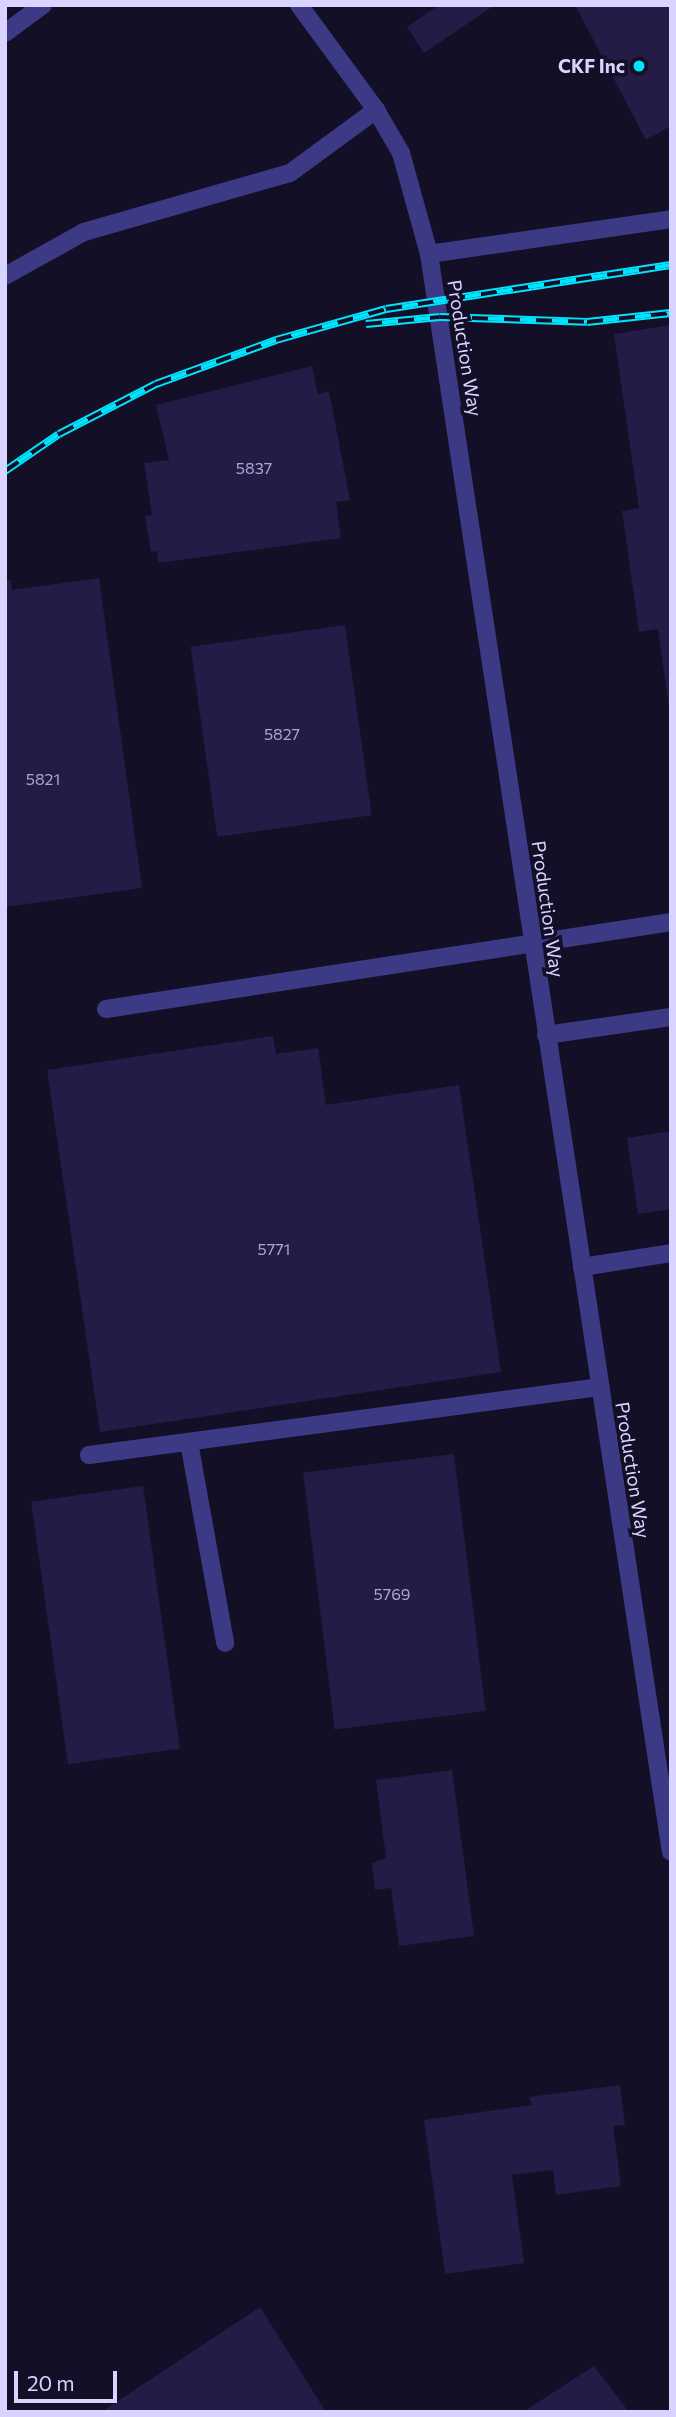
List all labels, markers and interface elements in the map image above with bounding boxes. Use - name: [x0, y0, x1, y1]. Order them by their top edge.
- place label: CKF Inc: [558, 55, 625, 77]
- marker: CKF Inc: [631, 58, 647, 74]
- street label: Production Way: [443, 278, 487, 418]
- house number: 5837: [236, 458, 272, 478]
- house number: 5827: [264, 724, 300, 744]
- house number: 5821: [26, 769, 60, 789]
- street label: Production Way: [527, 839, 569, 979]
- house number: 5771: [258, 1239, 290, 1259]
- street label: Production Way: [611, 1400, 655, 1540]
- house number: 5769: [374, 1584, 410, 1604]
- scale bar: [18, 2358, 121, 2402]
- text: 20 m: [27, 2370, 75, 2395]

